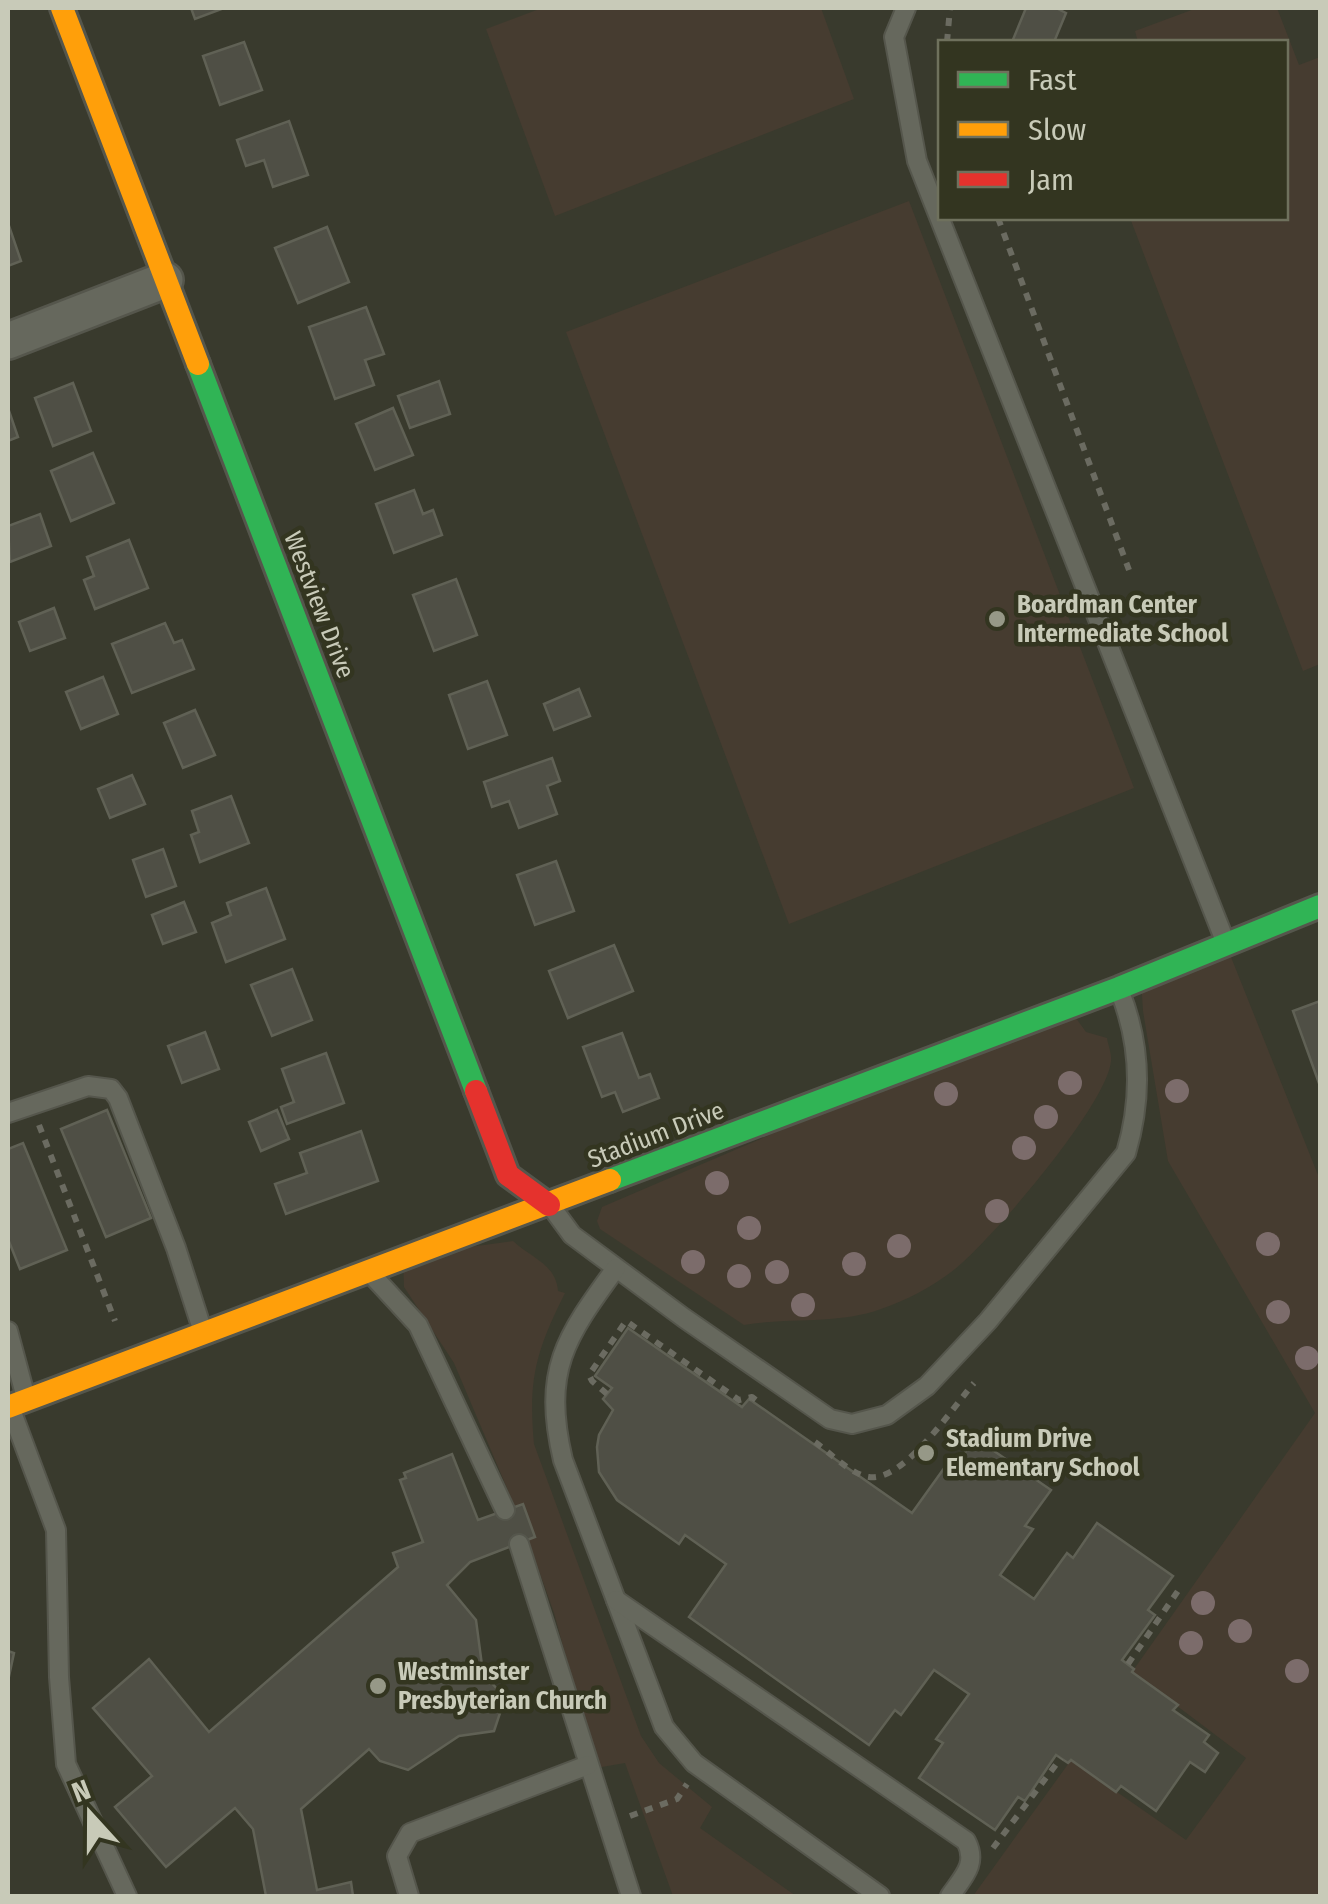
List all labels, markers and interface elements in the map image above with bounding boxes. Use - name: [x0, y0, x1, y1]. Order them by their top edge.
- legend: [938, 40, 1288, 220]
- text: Fast: [1028, 62, 1077, 98]
- text: Slow: [1028, 112, 1086, 148]
- text: Jam: [1028, 162, 1074, 198]
- street label: Westview Drive: [277, 527, 361, 683]
- place label: Boardman Center Intermediate School: [1017, 590, 1228, 649]
- marker: Boardman Center Intermediate School: [986, 608, 1008, 630]
- street label: Stadium Drive: [584, 1095, 728, 1175]
- place label: Stadium Drive Elementary School: [946, 1424, 1140, 1483]
- marker: Stadium Drive Elementary School: [915, 1442, 937, 1464]
- place label: Westminster Presbyterian Church: [398, 1657, 607, 1716]
- marker: Westminster Presbyterian Church: [367, 1675, 389, 1697]
- north arrow: [40, 1764, 140, 1864]
- text: N: [67, 1773, 95, 1810]

